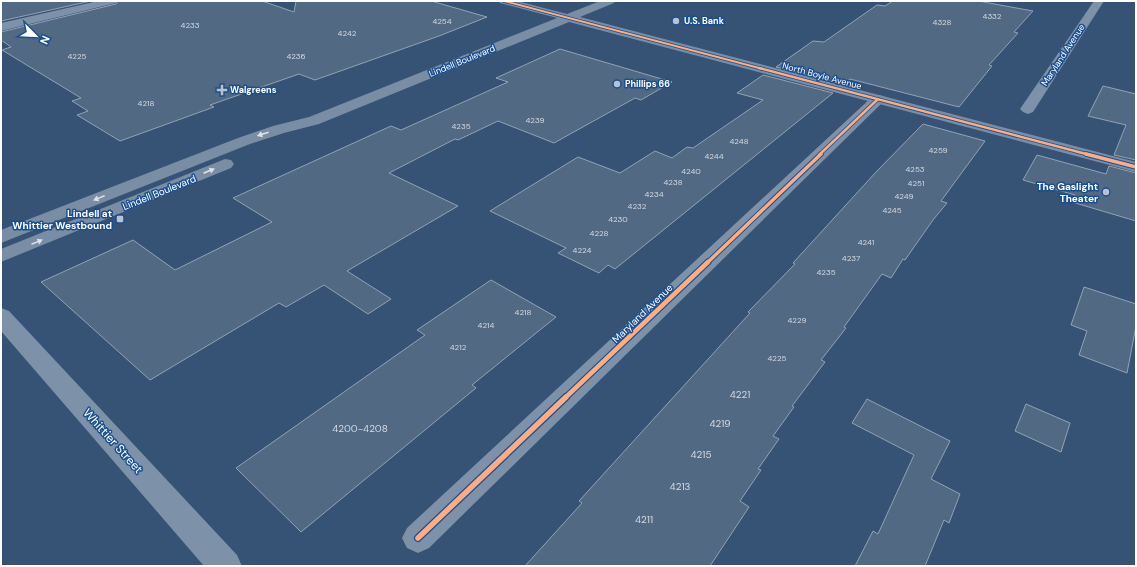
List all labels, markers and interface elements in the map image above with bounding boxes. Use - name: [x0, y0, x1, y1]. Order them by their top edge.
- house number: 4332: [983, 11, 1002, 21]
- place label: U.S. Bank: [684, 15, 725, 27]
- north arrow: [16, 16, 56, 56]
- house number: 4254: [432, 16, 452, 26]
- marker: U.S. Bank: [671, 16, 681, 26]
- house number: 4328: [933, 17, 952, 27]
- house number: 4233: [181, 20, 200, 30]
- street label: Maryland Avenue: [1038, 22, 1088, 88]
- house number: 4242: [338, 28, 357, 38]
- text: N: [37, 34, 53, 47]
- street label: Lindell Boulevard: [427, 42, 497, 80]
- house number: 4225: [68, 51, 87, 61]
- house number: 4236: [286, 51, 306, 61]
- street label: North Boyle Avenue: [781, 60, 863, 92]
- place label: Phillips 66: [625, 78, 670, 90]
- marker: Phillips 66: [612, 79, 622, 89]
- place label: Walgreens: [230, 84, 277, 96]
- marker: Walgreens: [217, 85, 227, 95]
- house number: 4218: [138, 98, 155, 108]
- house number: 4239: [526, 115, 544, 125]
- house number: 4235: [451, 121, 471, 131]
- one-way arrow: [257, 131, 269, 137]
- house number: 4248: [729, 136, 749, 146]
- house number: 4259: [928, 145, 948, 155]
- house number: 4244: [704, 151, 724, 161]
- house number: 4253: [905, 164, 925, 174]
- house number: 4240: [681, 166, 701, 176]
- one-way arrow: [204, 168, 215, 174]
- street label: Lindell Boulevard: [121, 172, 198, 213]
- house number: 4238: [663, 177, 683, 187]
- house number: 4251: [908, 178, 924, 188]
- place label: The Gaslight Theater: [1037, 180, 1098, 205]
- marker: The Gaslight Theater: [1101, 187, 1111, 197]
- house number: 4234: [644, 189, 664, 199]
- house number: 4249: [894, 191, 914, 201]
- one-way arrow: [92, 196, 104, 202]
- house number: 4232: [628, 201, 647, 211]
- house number: 4245: [882, 205, 902, 215]
- place label: Lindell at Whittier Westbound: [12, 207, 112, 232]
- marker: Lindell at Whittier Westbound: [115, 214, 125, 224]
- house number: 4230: [608, 214, 628, 224]
- house number: 4228: [590, 228, 609, 238]
- house number: 4241: [858, 237, 874, 247]
- one-way arrow: [32, 238, 44, 244]
- house number: 4224: [573, 245, 592, 255]
- house number: 4237: [842, 253, 860, 263]
- house number: 4235: [816, 267, 836, 277]
- street label: Maryland Avenue: [609, 281, 676, 346]
- house number: 4218: [515, 307, 532, 317]
- house number: 4229: [787, 315, 807, 325]
- house number: 4214: [478, 320, 495, 330]
- house number: 4212: [450, 342, 467, 352]
- house number: 4225: [768, 353, 787, 363]
- house number: 4221: [730, 388, 750, 401]
- street label: Whittier Street: [80, 405, 147, 477]
- house number: 4219: [709, 417, 731, 430]
- house number: 4200-4208: [332, 422, 388, 435]
- house number: 4215: [690, 448, 712, 461]
- house number: 4213: [670, 480, 691, 493]
- house number: 4211: [635, 513, 653, 526]

